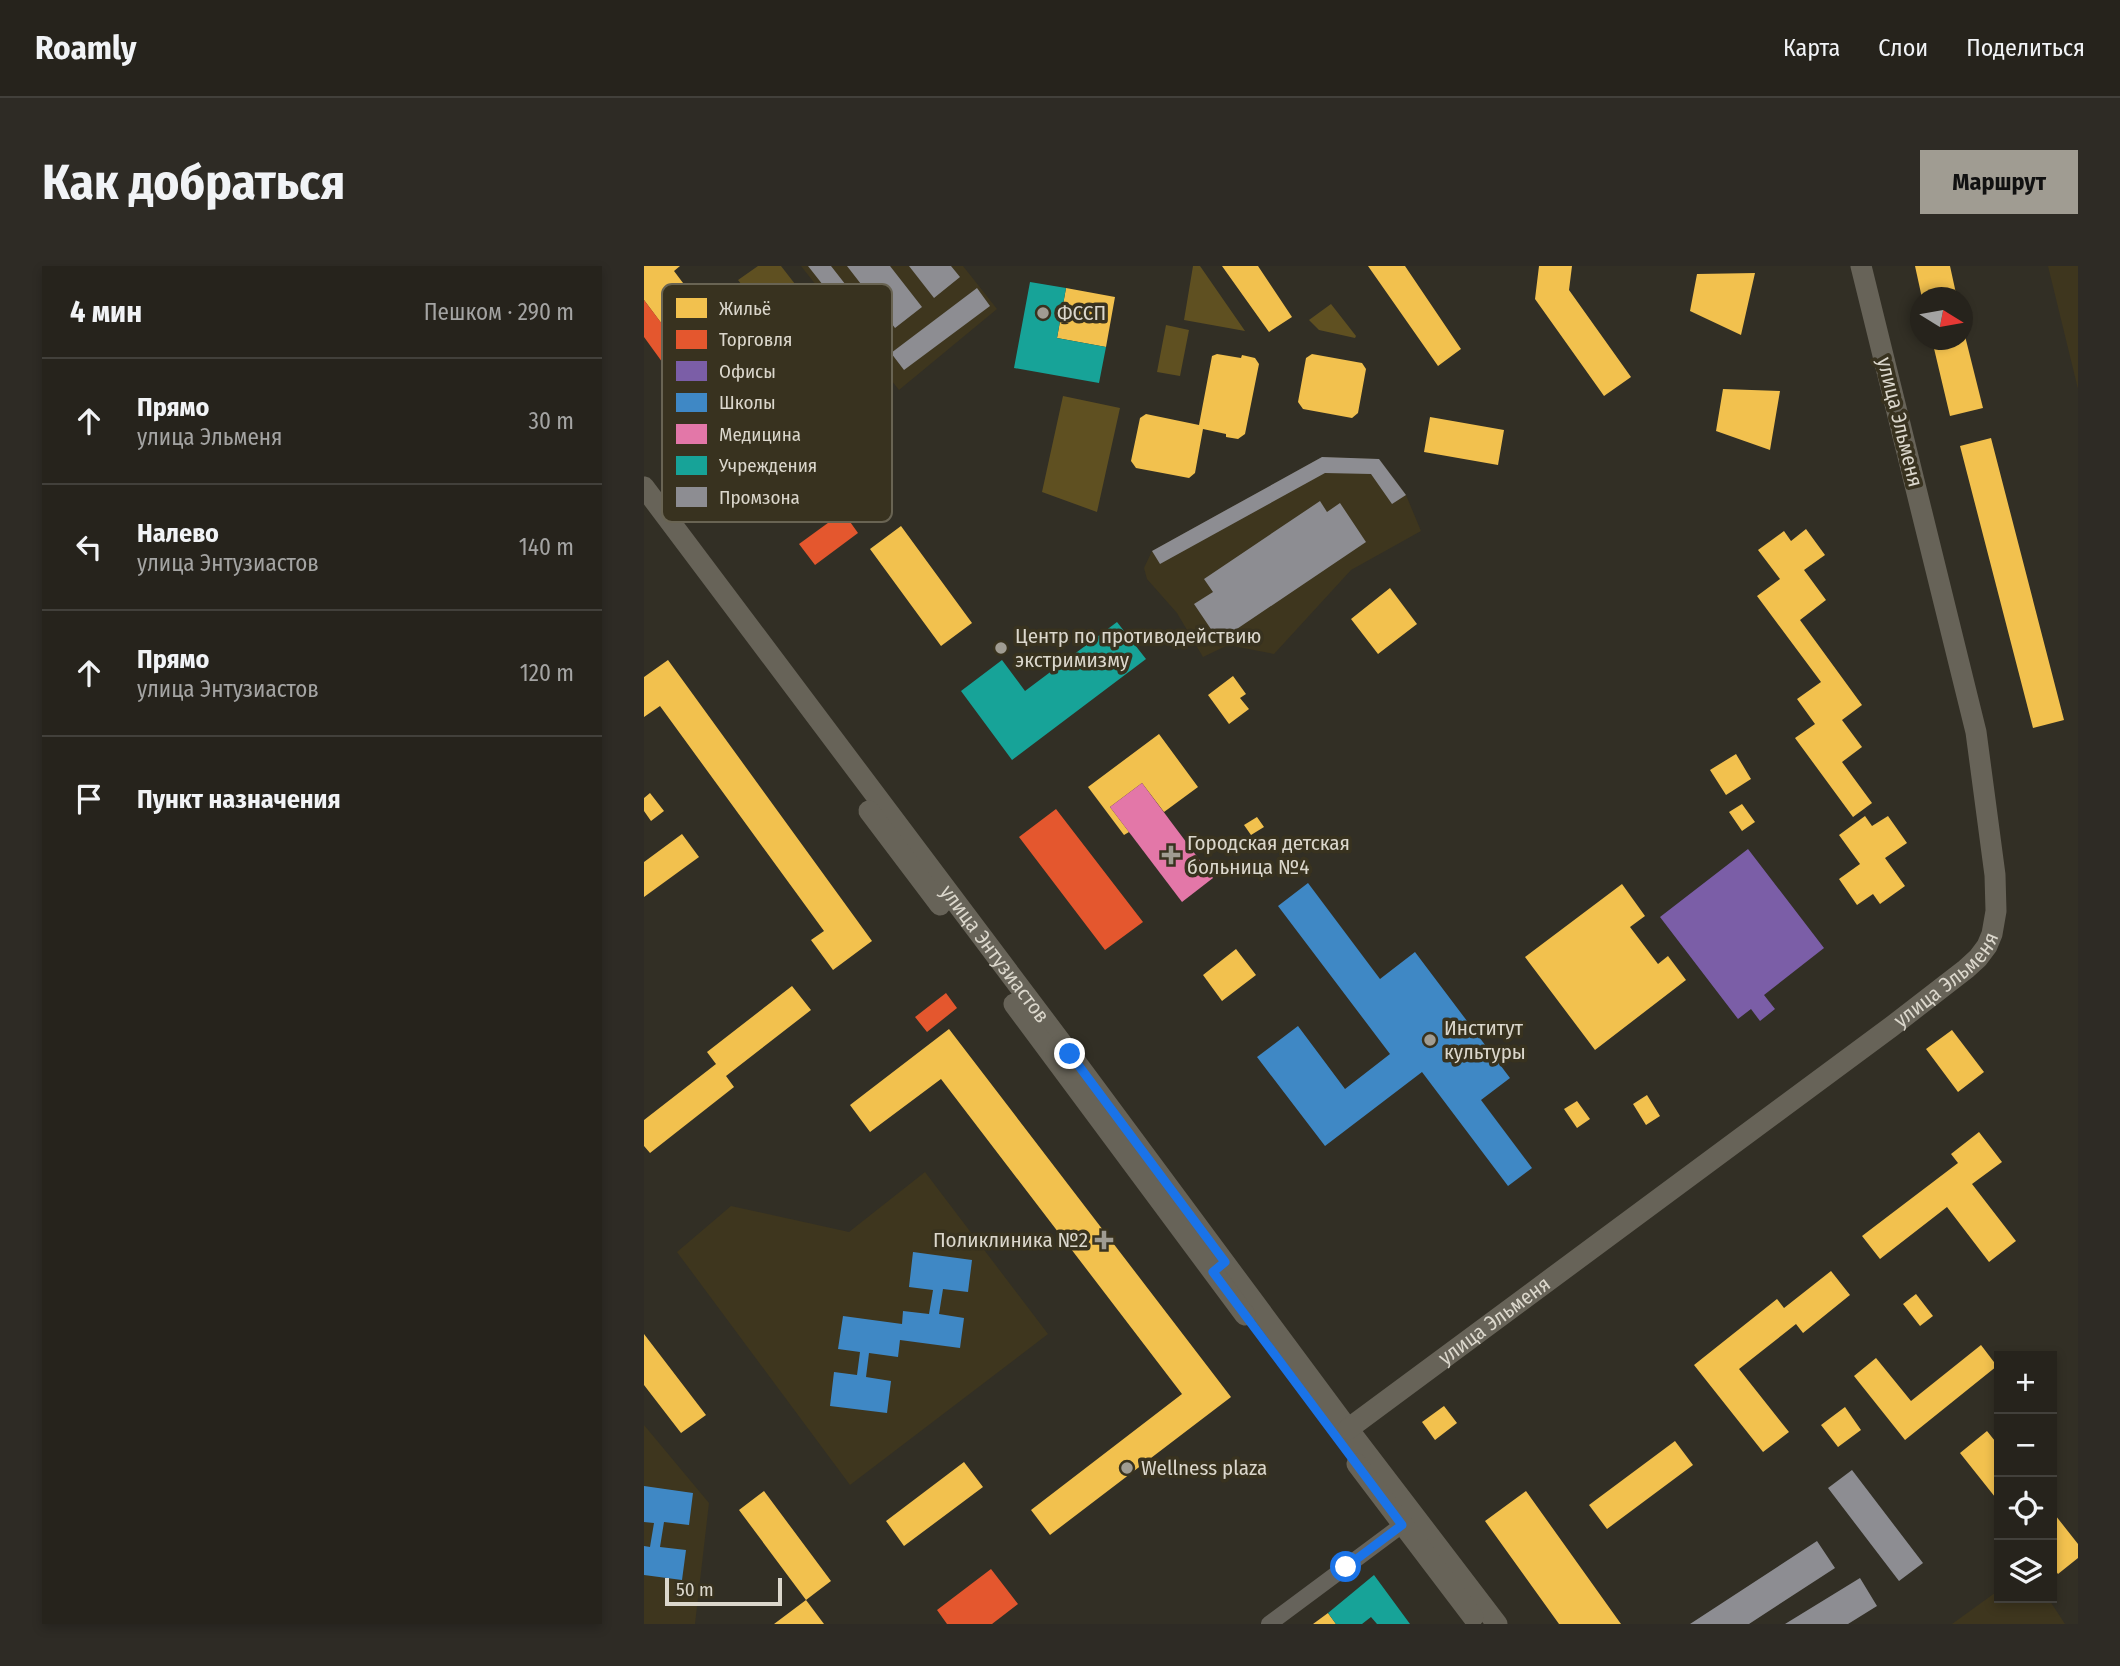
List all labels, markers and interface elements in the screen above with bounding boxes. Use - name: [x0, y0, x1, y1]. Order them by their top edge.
- text: Roamly: [35, 28, 136, 68]
- text: Карта: [1783, 34, 1840, 62]
- text: Слои: [1878, 34, 1928, 62]
- text: Поделиться: [1966, 34, 2085, 62]
- button: Маршрут: [1920, 150, 2078, 214]
- text: Как добраться: [42, 153, 345, 212]
- legend: [662, 284, 892, 522]
- north arrow: [1910, 287, 1973, 350]
- text: 4 мин: [70, 294, 142, 330]
- text: Жильё: [719, 297, 771, 320]
- text: Пешком · 290 m: [424, 298, 574, 326]
- place label: ФССП: [1057, 300, 1106, 326]
- marker: ФССП: [1035, 305, 1051, 321]
- text: Торговля: [719, 328, 792, 351]
- street label: улица Эльменя: [1871, 354, 1929, 490]
- text: Офисы: [719, 360, 776, 383]
- text: Школы: [719, 391, 776, 414]
- text: Прямо: [137, 392, 209, 423]
- icon: ahead: [70, 402, 108, 440]
- text: 30 m: [529, 407, 574, 435]
- text: улица Эльменя: [137, 423, 282, 451]
- text: Медицина: [719, 423, 801, 446]
- text: Учреждения: [718, 454, 817, 477]
- text: Промзона: [719, 486, 800, 509]
- text: Налево: [137, 518, 219, 549]
- icon: left: [70, 528, 108, 566]
- text: 140 m: [519, 533, 574, 561]
- text: улица Энтузиастов: [137, 549, 319, 577]
- place label: Центр по противодействию экстримизму: [1015, 623, 1261, 673]
- marker: Центр по противодействию экстримизму: [993, 640, 1009, 656]
- text: Прямо: [137, 644, 209, 675]
- icon: ahead: [70, 654, 108, 692]
- text: 120 m: [520, 659, 574, 687]
- text: улица Энтузиастов: [137, 675, 319, 703]
- icon: arrive: [70, 780, 108, 818]
- text: Пункт назначения: [137, 784, 341, 815]
- place label: Городская детская больница №4: [1187, 830, 1350, 880]
- marker: Городская детская больница №4: [1161, 845, 1181, 865]
- street label: улица Энтузиастов: [934, 880, 1055, 1028]
- street label: улица Эльменя: [1889, 928, 2004, 1033]
- place label: Институт культуры: [1444, 1015, 1526, 1065]
- marker: Институт культуры: [1422, 1032, 1438, 1048]
- route end: [1054, 1038, 1085, 1069]
- place label: Поликлиника №2: [933, 1227, 1088, 1253]
- marker: Поликлиника №2: [1094, 1230, 1114, 1250]
- street label: улица Эльменя: [1433, 1271, 1555, 1371]
- map controls: [1994, 1351, 2057, 1603]
- button: +: [1994, 1351, 2057, 1414]
- button: −: [1994, 1414, 2057, 1477]
- place label: Wellness plaza: [1141, 1455, 1267, 1481]
- marker: Wellness plaza: [1119, 1460, 1135, 1476]
- button: locate: [1994, 1477, 2057, 1540]
- button: layers: [1994, 1540, 2057, 1603]
- route start: [1330, 1551, 1361, 1582]
- scale bar: [665, 1575, 782, 1607]
- text: 50 m: [676, 1578, 714, 1601]

